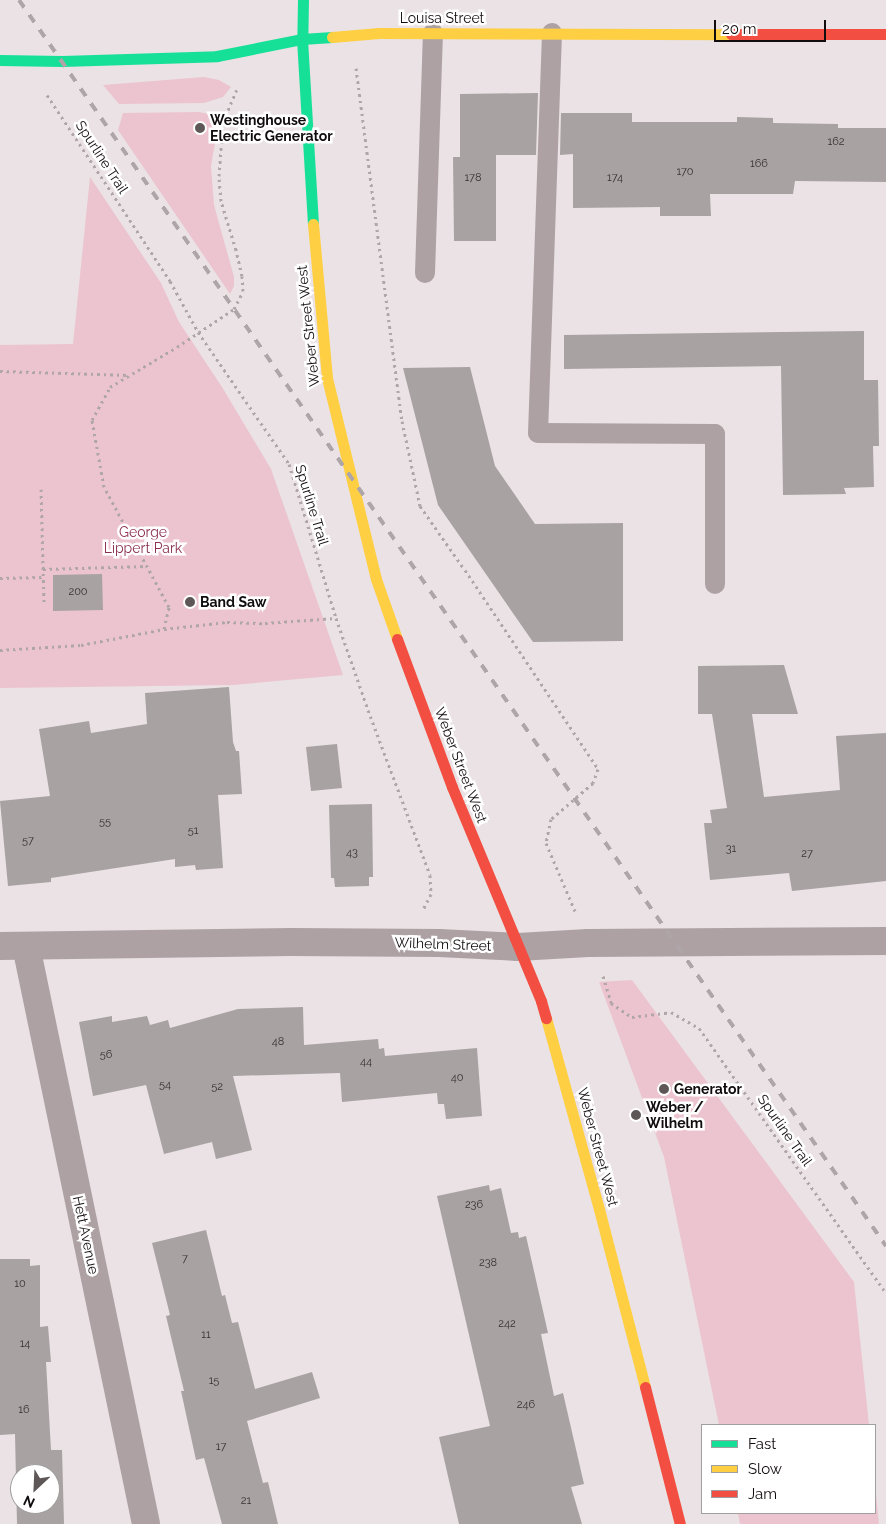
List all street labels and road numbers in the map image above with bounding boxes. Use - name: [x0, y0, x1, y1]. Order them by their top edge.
- street label: Louisa Street: [400, 10, 484, 26]
- street label: Spurline Trail: [72, 117, 132, 197]
- street label: Weber Street West: [293, 264, 323, 388]
- street label: Spurline Trail: [292, 462, 332, 548]
- street label: Weber Street West: [431, 705, 491, 825]
- street label: Wilhelm Street: [394, 934, 492, 954]
- street label: Weber Street West: [574, 1085, 622, 1209]
- street label: Spurline Trail: [754, 1091, 816, 1169]
- street label: Hett Avenue: [69, 1194, 103, 1276]

